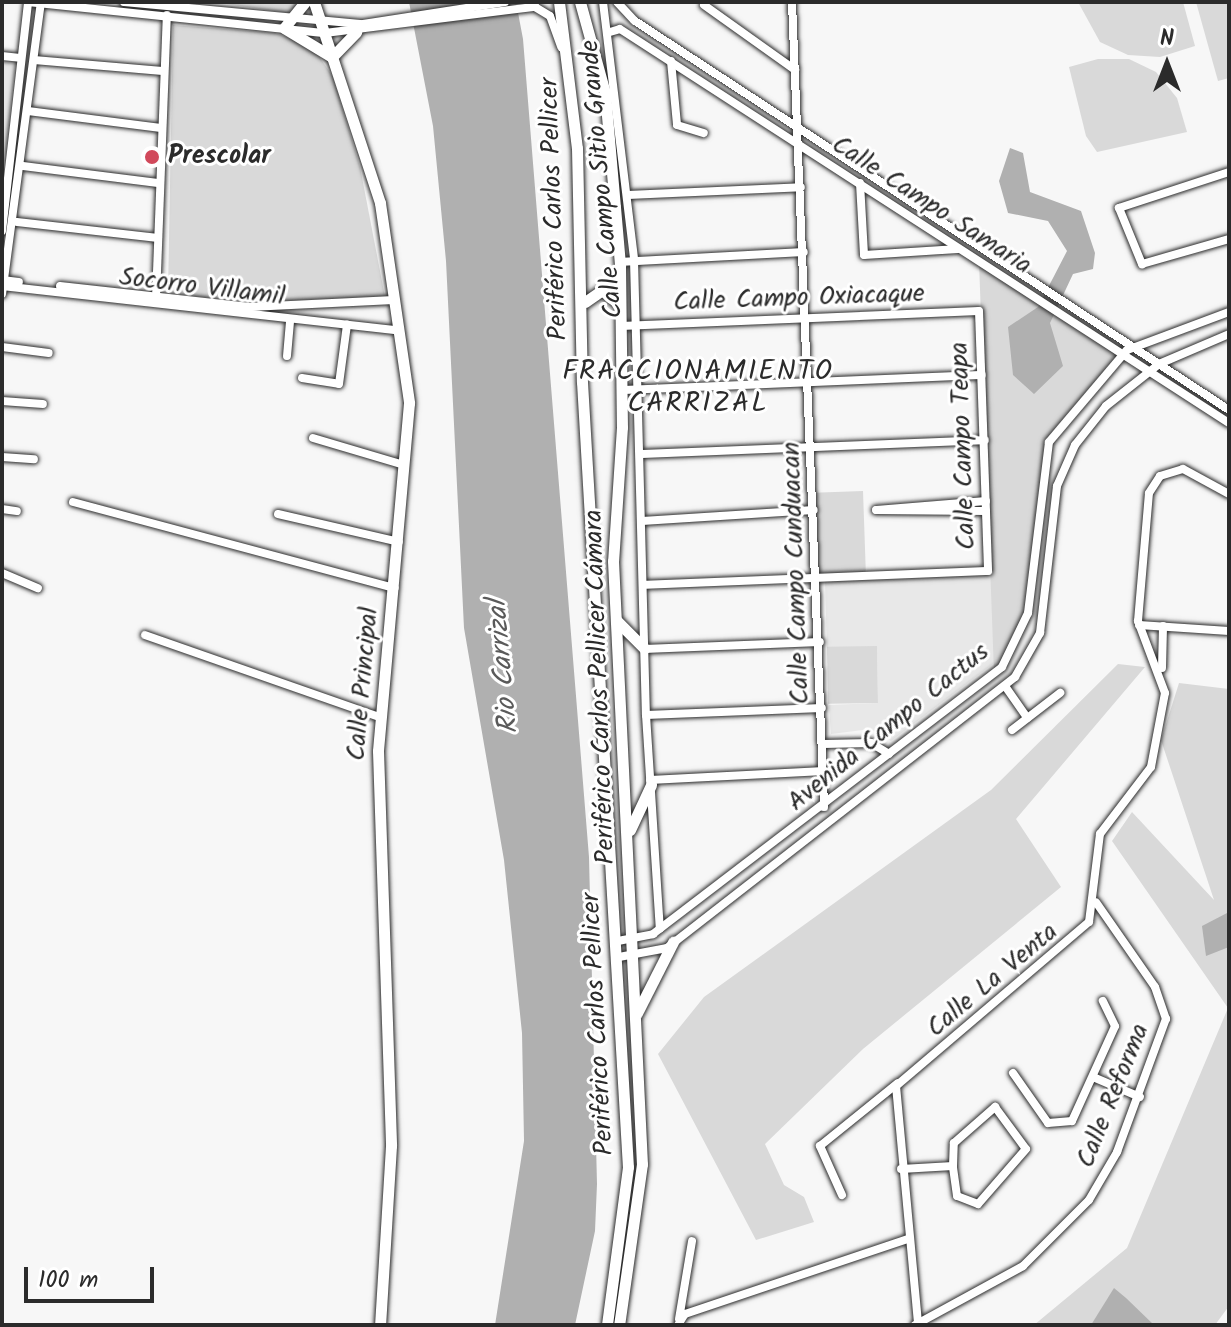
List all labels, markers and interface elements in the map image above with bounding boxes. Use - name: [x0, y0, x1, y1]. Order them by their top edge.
- text: N: [1160, 22, 1174, 57]
- north arrow: [1127, 24, 1207, 104]
- street label: Calle Campo Sitio Grande: [575, 38, 631, 320]
- street label: Periférico Carlos Pellicer: [535, 77, 575, 341]
- street label: Calle Campo Samaria: [825, 130, 1037, 282]
- place label: Prescolar: [168, 141, 271, 173]
- marker: Prescolar: [143, 148, 161, 166]
- street label: Socorro Villamil: [117, 262, 287, 314]
- street label: Calle Campo Oxiacaque: [673, 279, 925, 319]
- street label: Calle Campo Teapa: [945, 341, 983, 551]
- district label: FRACCIONAMIENTO CARRIZAL: [562, 355, 834, 421]
- street label: Calle Campo Cunduacan: [777, 441, 817, 705]
- street label: Periférico Carlos Pellicer Cámara: [579, 509, 623, 865]
- water label: Rio Carrizal: [481, 599, 527, 735]
- street label: Calle Principal: [342, 606, 386, 762]
- street label: Avenida Campo Cactus: [782, 637, 996, 819]
- street label: Periférico Carlos Pellicer: [577, 892, 621, 1156]
- street label: Calle La Venta: [921, 917, 1065, 1045]
- street label: Calle Reforma: [1071, 1019, 1157, 1173]
- scale bar: [28, 1251, 158, 1301]
- text: 100 m: [38, 1261, 98, 1300]

